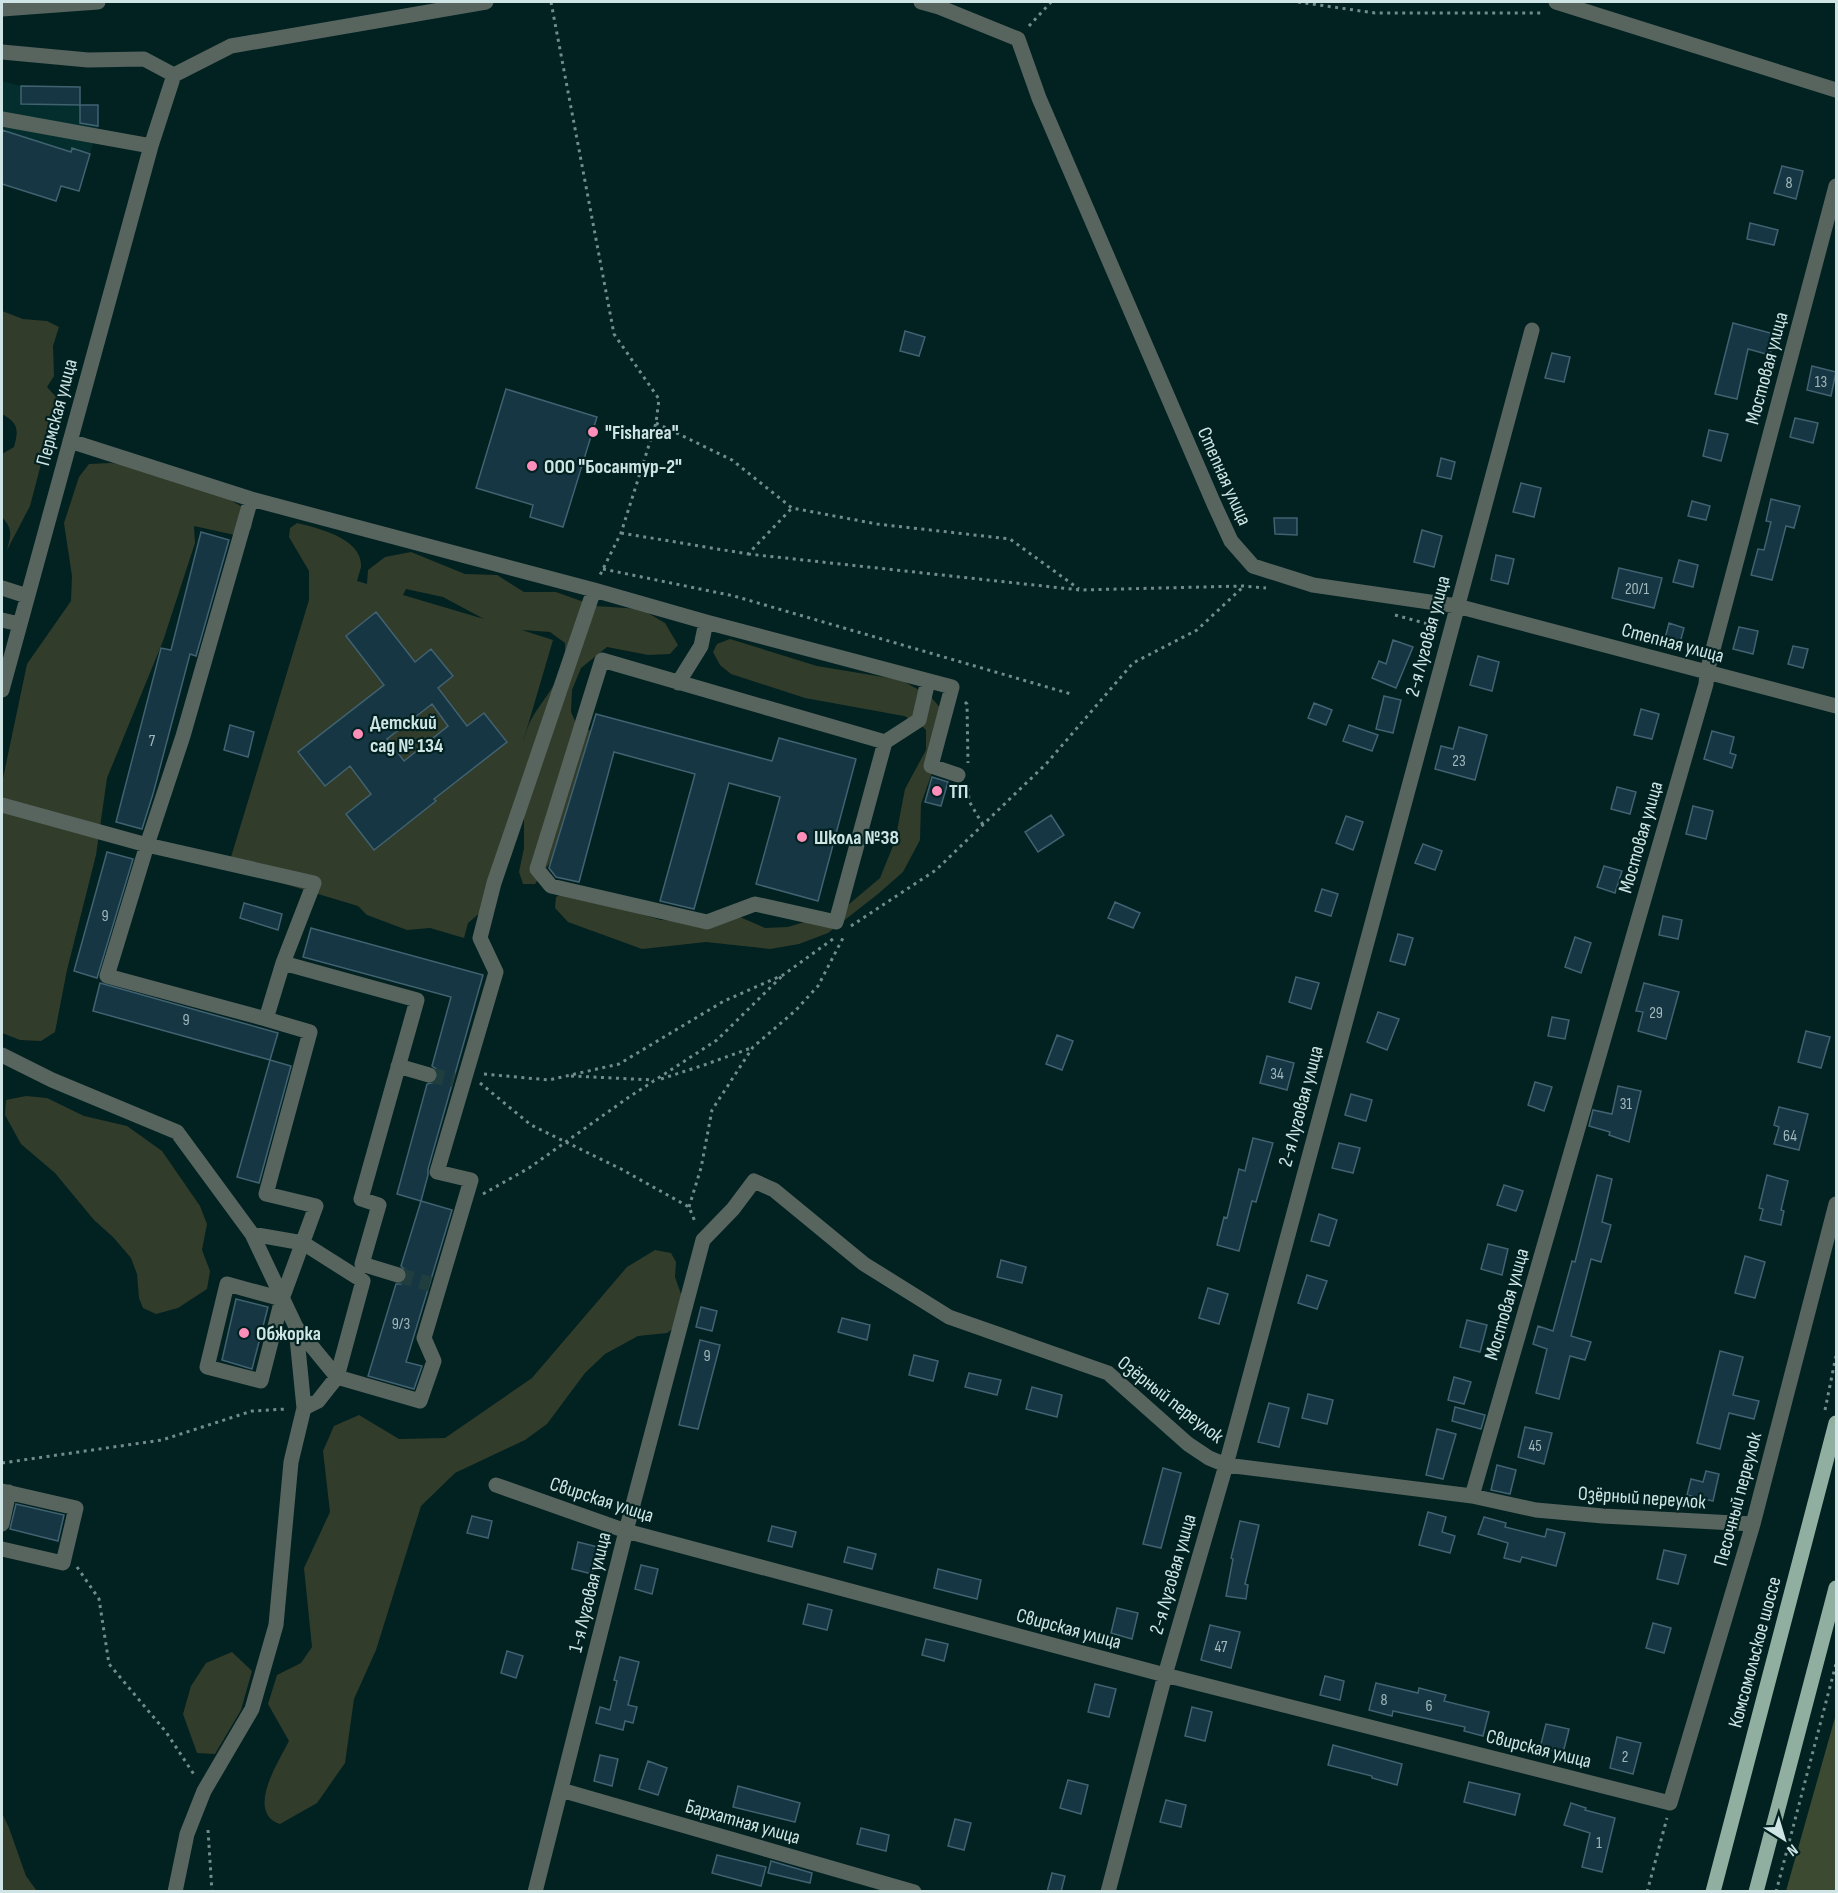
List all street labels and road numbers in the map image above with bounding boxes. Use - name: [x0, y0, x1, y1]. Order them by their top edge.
- street label: Мостовая улица: [1740, 309, 1793, 427]
- street label: Пермская улица: [31, 356, 83, 468]
- street label: Степная улица: [1192, 423, 1256, 529]
- street label: 2-я Луговая улица: [1400, 573, 1456, 699]
- street label: Степная улица: [1619, 618, 1727, 668]
- street label: Мостовая улица: [1614, 779, 1668, 896]
- street label: 2-я Луговая улица: [1273, 1043, 1329, 1169]
- street label: Мостовая улица: [1480, 1246, 1534, 1363]
- street label: Озёрный переулок: [1113, 1351, 1229, 1449]
- street label: Песочный переулок: [1709, 1429, 1767, 1569]
- street label: Свирская улица: [547, 1472, 657, 1528]
- street label: Озёрный переулок: [1577, 1482, 1707, 1514]
- street label: 2-я Луговая улица: [1144, 1511, 1202, 1637]
- street label: 1-я Луговая улица: [563, 1530, 616, 1655]
- street label: Комсомольское шоссе: [1723, 1574, 1787, 1730]
- street label: Свирская улица: [1014, 1603, 1124, 1655]
- street label: Свирская улица: [1484, 1724, 1594, 1774]
- street label: Бархатная улица: [683, 1794, 803, 1850]

